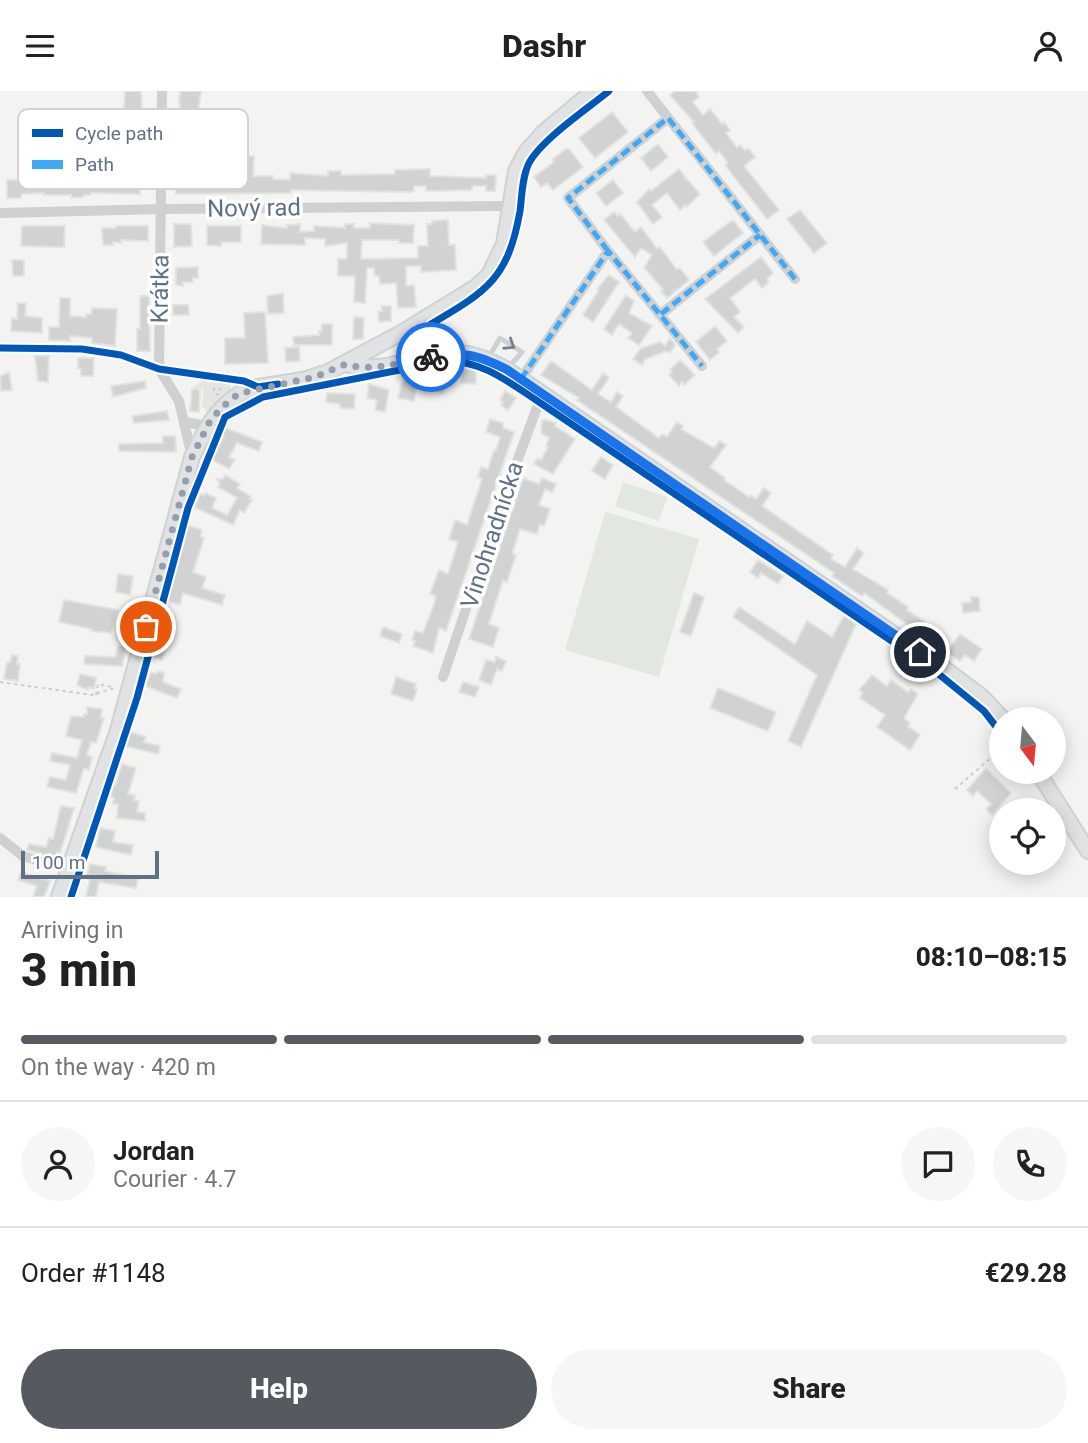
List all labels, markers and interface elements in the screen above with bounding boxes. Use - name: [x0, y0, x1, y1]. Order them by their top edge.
- icon: menu: [21, 27, 59, 65]
- text: Dashr: [502, 27, 586, 65]
- icon: person: [1029, 27, 1067, 65]
- legend: [18, 109, 248, 189]
- text: Cycle path: [75, 122, 163, 145]
- text: Path: [75, 153, 114, 176]
- street label: Nový rad: [207, 193, 301, 223]
- street label: Krátka: [145, 254, 175, 324]
- courier: [396, 322, 466, 392]
- one-way arrow: [502, 336, 515, 349]
- icon: bike: [412, 338, 450, 376]
- street label: Vinohradnícka: [455, 458, 529, 612]
- pin: [116, 597, 176, 657]
- icon: bag: [127, 608, 165, 646]
- pin: [890, 622, 950, 682]
- icon: home: [901, 633, 939, 671]
- north arrow: [989, 707, 1066, 784]
- map controls: [989, 707, 1066, 875]
- button: locate: [989, 798, 1066, 875]
- scale bar: [21, 848, 159, 880]
- text: 100 m: [32, 851, 85, 874]
- text: Arriving in: [21, 917, 124, 944]
- text: 08:10–08:15: [916, 942, 1067, 972]
- text: 3 min: [21, 943, 137, 997]
- text: On the way · 420 m: [21, 1054, 216, 1081]
- button: person: [21, 1127, 95, 1201]
- button: chat: [901, 1127, 975, 1201]
- button: phone: [993, 1127, 1067, 1201]
- text: Jordan: [113, 1136, 195, 1166]
- text: Courier · 4.7: [113, 1166, 236, 1193]
- text: Order #1148: [21, 1258, 166, 1288]
- text: €29.28: [985, 1258, 1067, 1288]
- button: Help: [21, 1349, 537, 1429]
- button: Share: [551, 1349, 1067, 1429]

